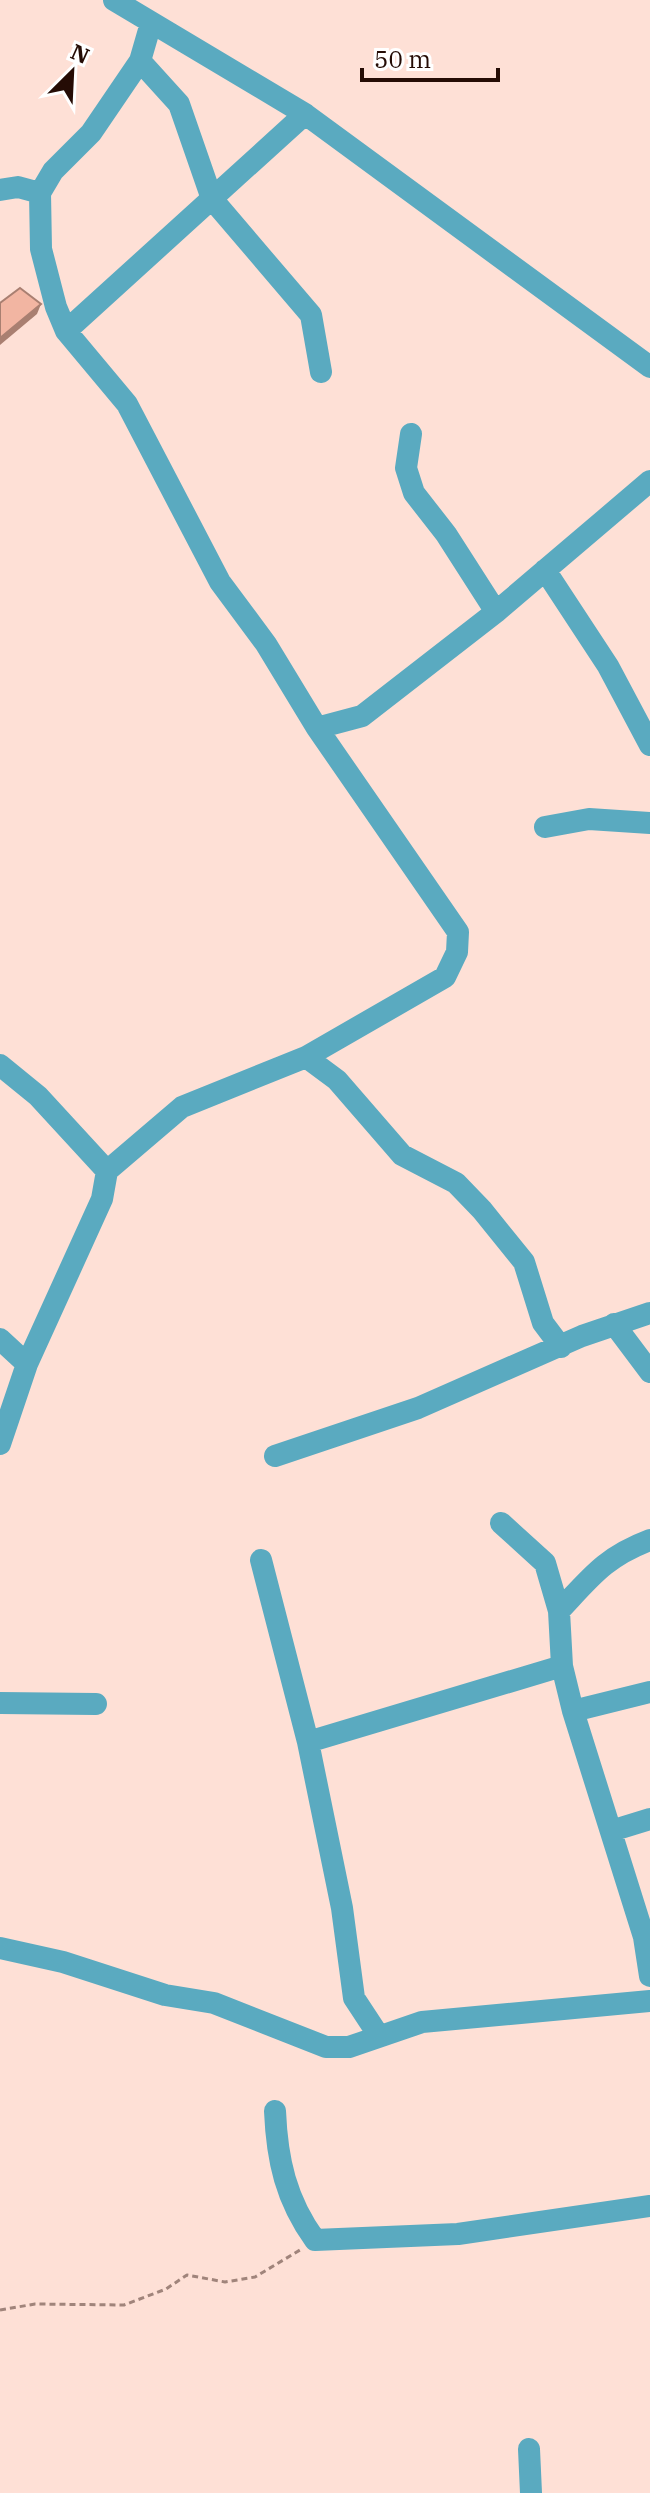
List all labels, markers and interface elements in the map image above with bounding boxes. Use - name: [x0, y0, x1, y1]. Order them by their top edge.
- north arrow: [32, 32, 112, 112]
- scale bar: [362, 32, 498, 82]
- text: N: [66, 36, 94, 70]
- text: 50 m: [374, 43, 431, 75]

